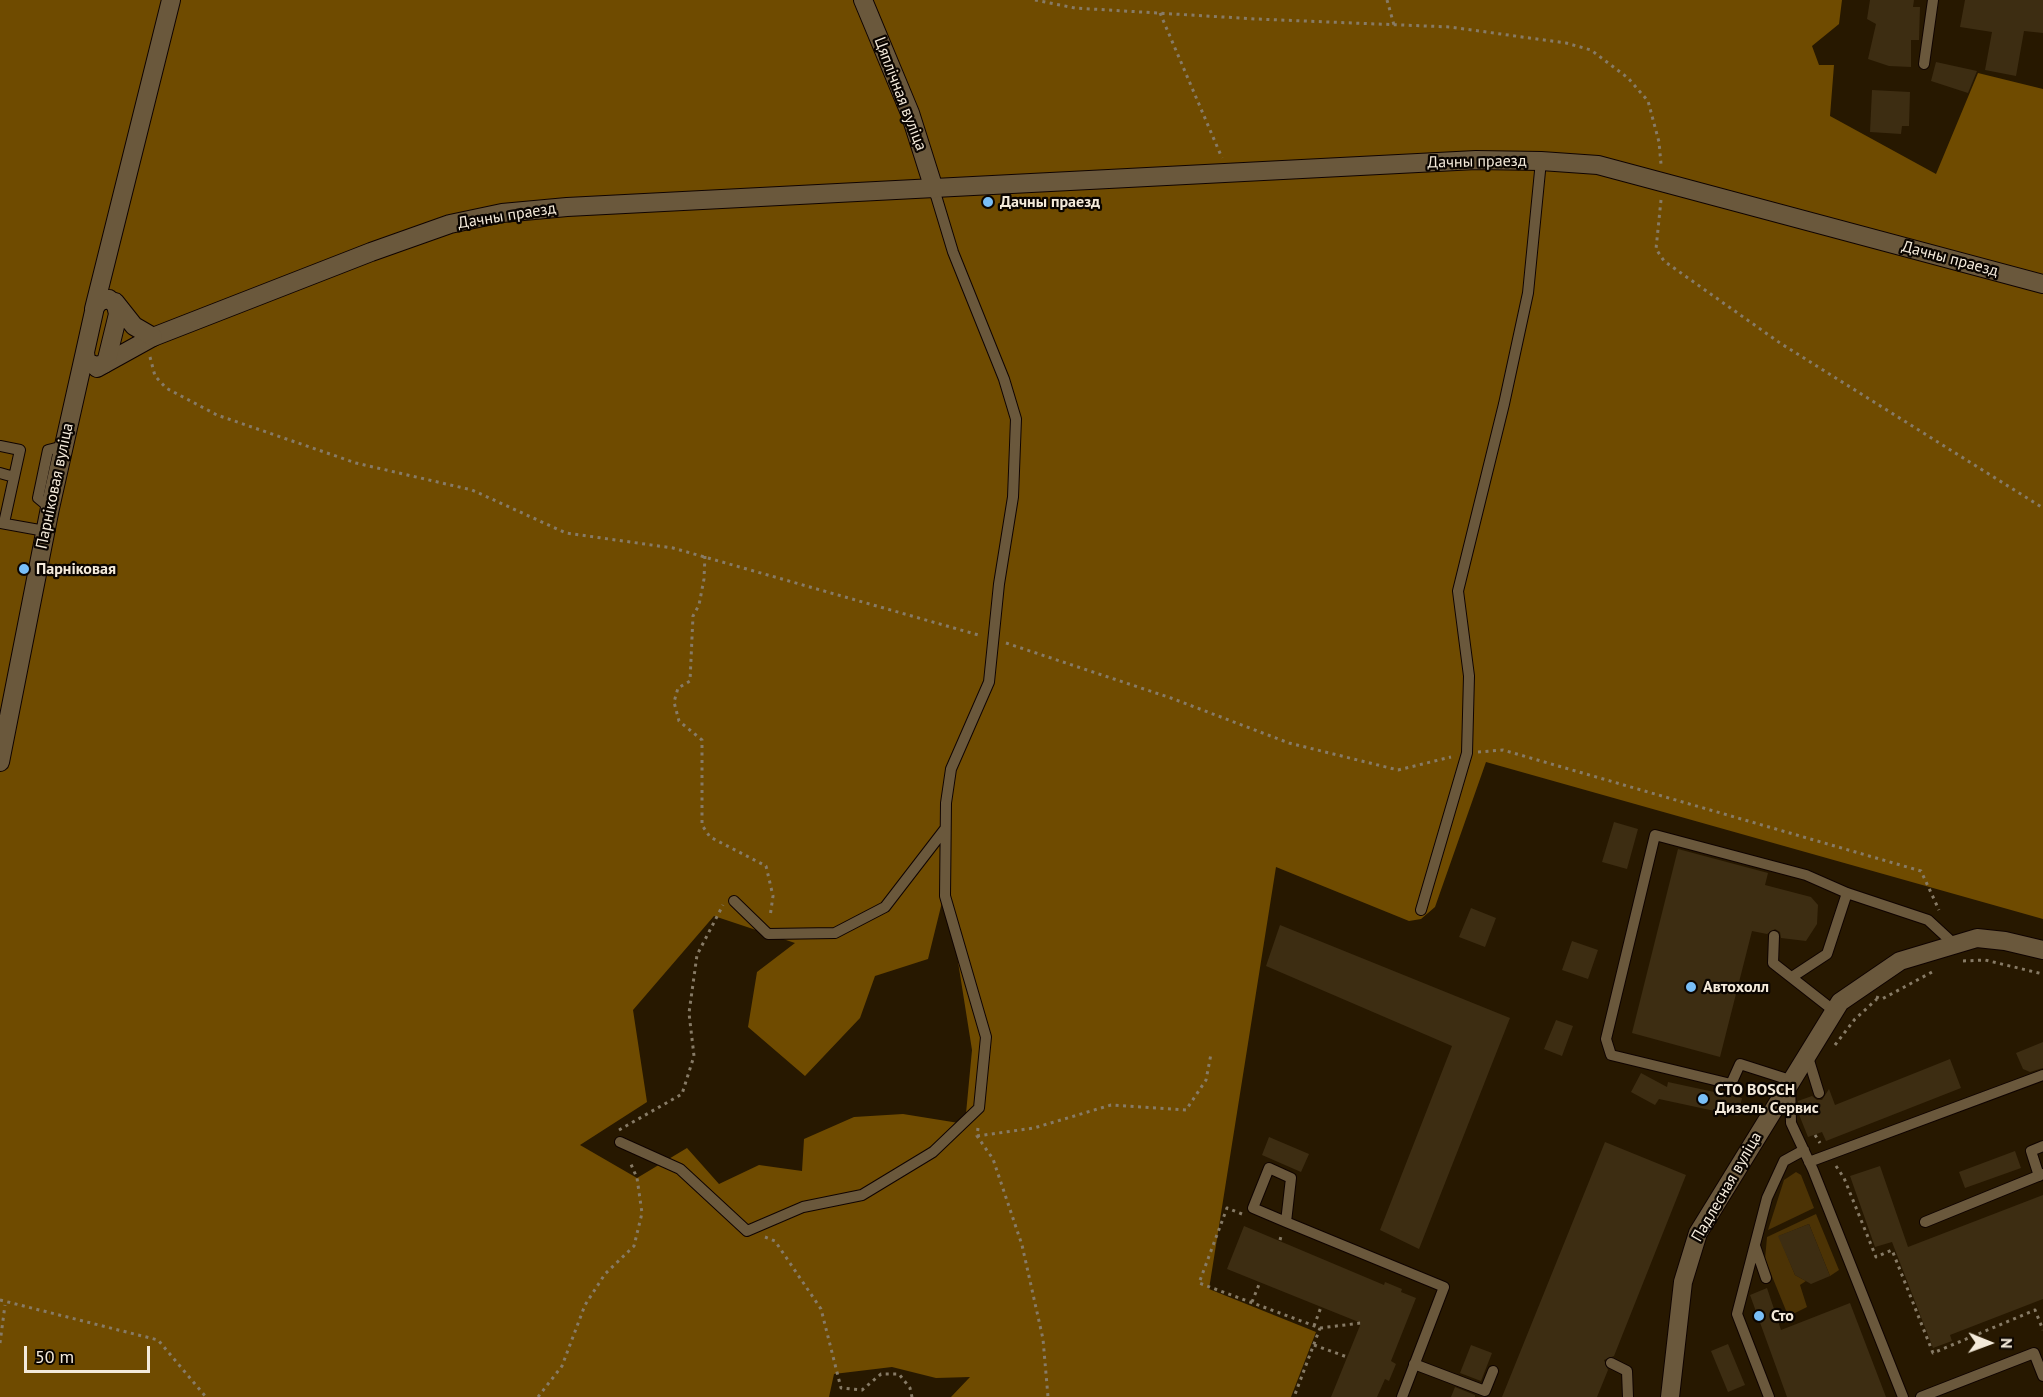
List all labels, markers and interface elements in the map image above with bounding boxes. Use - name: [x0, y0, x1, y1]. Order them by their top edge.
- street label: Цяплічная вуліца: [870, 35, 930, 153]
- street label: Дачны праезд: [1427, 152, 1527, 172]
- place label: Дачны праезд: [1000, 192, 1100, 212]
- marker: Дачны праезд: [981, 195, 995, 209]
- street label: Дачны праезд: [457, 199, 557, 233]
- street label: Дачны праезд: [1900, 237, 2000, 281]
- street label: Парніковая вуліца: [32, 421, 78, 551]
- place label: Парніковая: [36, 559, 116, 579]
- marker: Парніковая: [17, 562, 31, 576]
- place label: Автохолл: [1703, 977, 1769, 997]
- marker: Автохолл: [1684, 980, 1698, 994]
- place label: СТО BOSCH Дизель Сервис: [1715, 1080, 1819, 1118]
- marker: СТО BOSCH Дизель Сервис: [1696, 1092, 1710, 1106]
- street label: Падлесная вуліца: [1688, 1129, 1766, 1245]
- place label: Сто: [1771, 1306, 1794, 1326]
- marker: Сто: [1752, 1309, 1766, 1323]
- north arrow: [1959, 1313, 2019, 1373]
- scale bar: [27, 1334, 153, 1372]
- text: N: [1997, 1338, 2017, 1349]
- text: 50 m: [35, 1345, 74, 1368]

